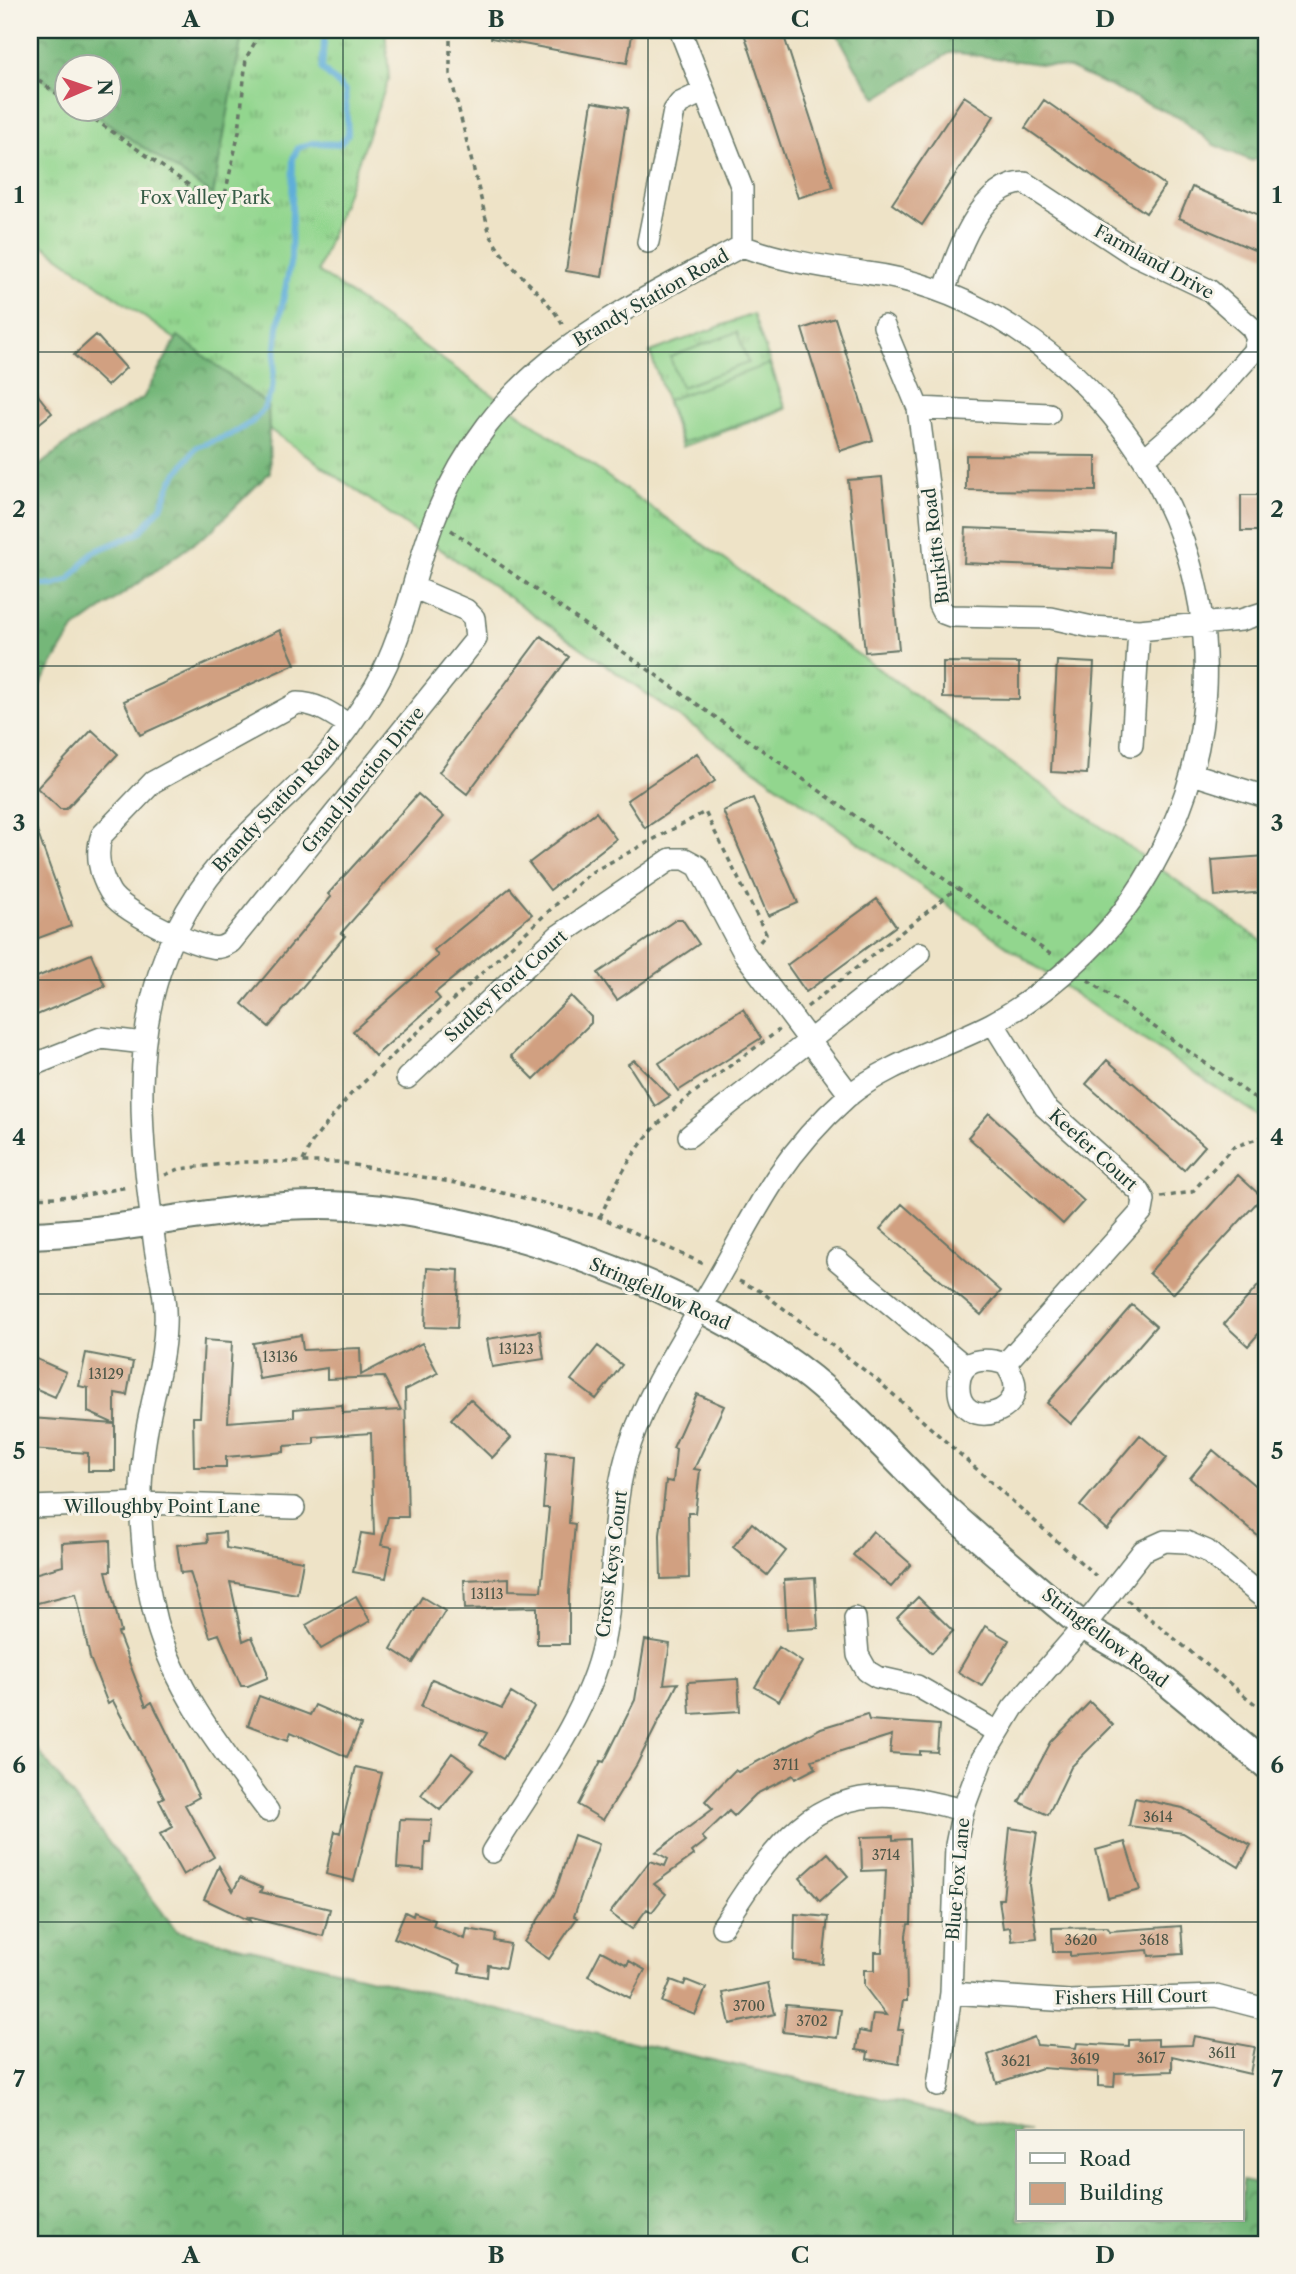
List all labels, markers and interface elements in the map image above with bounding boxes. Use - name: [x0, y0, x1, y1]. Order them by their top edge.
- text: A: [181, 5, 201, 33]
- text: B: [487, 5, 505, 33]
- text: C: [791, 5, 809, 33]
- text: D: [1095, 5, 1115, 33]
- north arrow: [52, 52, 122, 122]
- text: N: [93, 79, 116, 96]
- text: 1: [14, 181, 25, 209]
- text: 1: [1272, 181, 1283, 209]
- park label: Fox Valley Park: [140, 187, 272, 209]
- street label: Farmland Drive: [1090, 220, 1218, 304]
- street label: Brandy Station Road: [569, 244, 733, 352]
- street label: Burkitts Road: [918, 487, 954, 605]
- text: 2: [12, 495, 26, 523]
- text: 2: [1270, 495, 1284, 523]
- street label: Grand Junction Drive: [297, 702, 429, 858]
- street label: Brandy Station Road: [208, 733, 344, 877]
- text: 3: [13, 809, 26, 837]
- text: 3: [1271, 809, 1284, 837]
- street label: Sudley Ford Court: [440, 925, 572, 1047]
- street label: Keefer Court: [1044, 1104, 1142, 1196]
- text: 4: [12, 1123, 26, 1151]
- text: 4: [1270, 1123, 1284, 1151]
- street label: Stringfellow Road: [586, 1253, 734, 1335]
- house number: 13123: [498, 1340, 534, 1358]
- house number: 13136: [262, 1348, 298, 1366]
- house number: 13129: [88, 1365, 124, 1383]
- text: 5: [13, 1437, 25, 1465]
- text: 5: [1271, 1437, 1283, 1465]
- street label: Cross Keys Court: [592, 1488, 632, 1639]
- street label: Willoughby Point Lane: [63, 1496, 260, 1518]
- street label: Stringfellow Road: [1038, 1583, 1172, 1693]
- house number: 13113: [470, 1585, 504, 1603]
- text: 6: [12, 1751, 26, 1779]
- text: 6: [1270, 1751, 1284, 1779]
- house number: 3711: [773, 1756, 799, 1774]
- house number: 3614: [1143, 1808, 1173, 1826]
- street label: Blue Fox Lane: [942, 1817, 974, 1941]
- house number: 3714: [872, 1846, 900, 1864]
- house number: 3620: [1065, 1931, 1098, 1949]
- house number: 3618: [1139, 1931, 1169, 1949]
- street label: Fishers Hill Court: [1054, 1985, 1208, 2009]
- house number: 3700: [733, 1997, 765, 2015]
- house number: 3702: [796, 2012, 828, 2030]
- house number: 3611: [1208, 2044, 1236, 2062]
- house number: 3617: [1137, 2049, 1165, 2067]
- house number: 3619: [1070, 2050, 1100, 2068]
- house number: 3621: [1001, 2052, 1031, 2070]
- text: 7: [13, 2065, 25, 2093]
- text: 7: [1271, 2065, 1283, 2093]
- legend: [1016, 2130, 1244, 2222]
- text: Road: [1079, 2146, 1131, 2171]
- text: Building: [1079, 2180, 1164, 2205]
- text: A: [181, 2241, 201, 2269]
- text: B: [487, 2241, 505, 2269]
- text: C: [791, 2241, 809, 2269]
- text: D: [1095, 2241, 1115, 2269]

